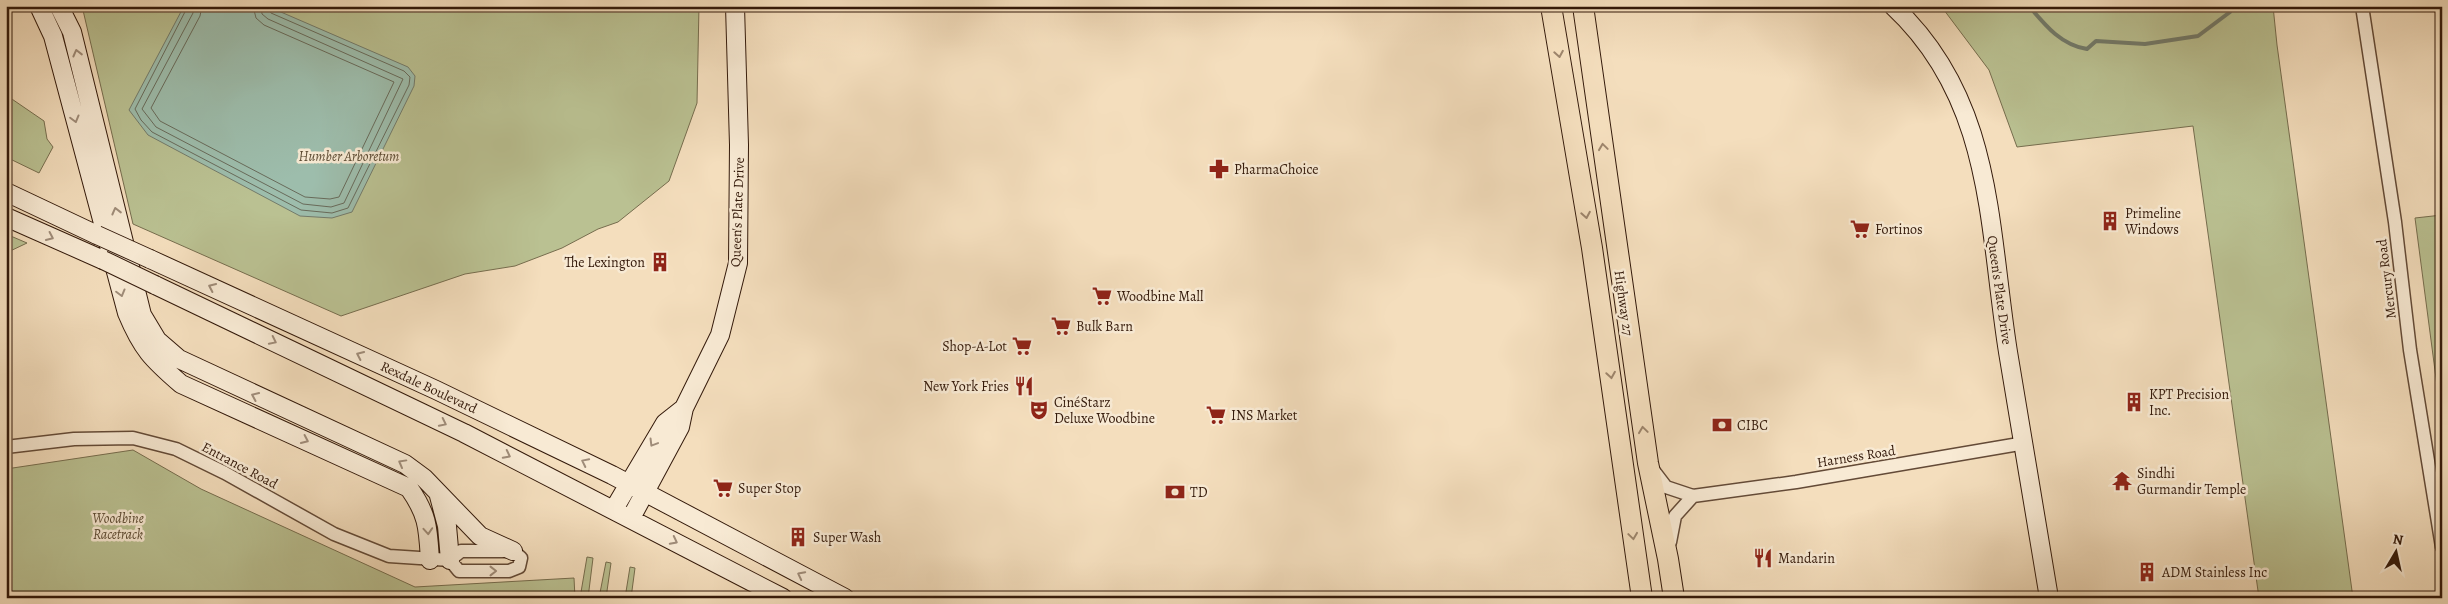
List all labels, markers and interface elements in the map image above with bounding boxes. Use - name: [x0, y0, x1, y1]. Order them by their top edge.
- one-way arrow: [72, 48, 83, 57]
- one-way arrow: [1554, 50, 1564, 59]
- one-way arrow: [69, 115, 79, 123]
- one-way arrow: [1598, 143, 1609, 151]
- park label: Humber Arboretum: [299, 147, 399, 166]
- street label: Queen's Plate Drive: [726, 157, 749, 267]
- pharmacy icon: PharmaChoice: [1208, 158, 1230, 180]
- place label: PharmaChoice: [1234, 160, 1318, 179]
- place label: Primeline Windows: [2124, 204, 2181, 239]
- one-way arrow: [111, 206, 122, 215]
- one-way arrow: [1581, 210, 1591, 219]
- building icon: Primeline Windows: [2099, 210, 2121, 232]
- supermarket icon: Fortinos: [1849, 218, 1871, 240]
- place label: Fortinos: [1875, 220, 1923, 239]
- one-way arrow: [45, 231, 54, 241]
- street label: Queen's Plate Drive: [1982, 234, 2017, 346]
- street label: Mercury Road: [2372, 237, 2401, 320]
- building icon: The Lexington: [649, 251, 671, 273]
- place label: The Lexington: [564, 253, 645, 272]
- street label: Highway 27: [1610, 269, 1638, 337]
- one-way arrow: [208, 283, 217, 293]
- supermarket icon: Woodbine Mall: [1091, 285, 1113, 307]
- place label: Woodbine Mall: [1116, 287, 1204, 306]
- one-way arrow: [115, 289, 126, 297]
- supermarket icon: Bulk Barn: [1050, 315, 1072, 337]
- place label: Bulk Barn: [1076, 317, 1133, 336]
- one-way arrow: [268, 335, 277, 346]
- supermarket icon: Shop-A-Lot: [1011, 335, 1033, 357]
- place label: Shop-A-Lot: [942, 337, 1007, 356]
- one-way arrow: [356, 350, 365, 361]
- street label: Rexdale Boulevard: [377, 357, 481, 418]
- one-way arrow: [1605, 371, 1616, 379]
- restaurant icon: New York Fries: [1013, 375, 1035, 397]
- place label: New York Fries: [923, 377, 1009, 396]
- place label: KPT Precision Inc.: [2149, 385, 2229, 420]
- one-way arrow: [251, 391, 260, 402]
- building icon: KPT Precision Inc.: [2123, 391, 2145, 413]
- place label: CinéStarz Deluxe Woodbine: [1054, 393, 1155, 428]
- theatre icon: CinéStarz Deluxe Woodbine: [1028, 399, 1050, 421]
- supermarket icon: INS Market: [1205, 404, 1227, 426]
- place label: INS Market: [1231, 406, 1298, 425]
- bank icon: CIBC: [1711, 414, 1733, 436]
- place label: CIBC: [1737, 416, 1768, 435]
- one-way arrow: [438, 417, 447, 427]
- one-way arrow: [1638, 425, 1649, 433]
- one-way arrow: [300, 434, 309, 445]
- street label: Entrance Road: [198, 437, 282, 494]
- one-way arrow: [649, 437, 659, 446]
- street label: Harness Road: [1815, 441, 1897, 472]
- one-way arrow: [502, 449, 511, 459]
- one-way arrow: [581, 458, 590, 468]
- one-way arrow: [399, 459, 408, 469]
- place label: Sindhi Gurmandir Temple: [2137, 464, 2246, 499]
- temple icon: Sindhi Gurmandir Temple: [2111, 470, 2133, 492]
- supermarket icon: Super Stop: [712, 477, 734, 499]
- place label: Super Stop: [738, 479, 801, 498]
- bank icon: TD: [1164, 481, 1186, 503]
- place label: TD: [1190, 483, 1208, 502]
- park label: Woodbine Racetrack: [92, 509, 144, 544]
- building icon: Super Wash: [787, 526, 809, 548]
- north arrow: [2370, 526, 2420, 576]
- one-way arrow: [423, 528, 434, 536]
- place label: Super Wash: [813, 528, 882, 547]
- text: N: [2391, 529, 2404, 550]
- one-way arrow: [1628, 532, 1638, 540]
- one-way arrow: [669, 535, 678, 545]
- restaurant icon: Mandarin: [1752, 547, 1774, 569]
- place label: Mandarin: [1778, 549, 1835, 568]
- building icon: ADM Stainless Inc: [2136, 561, 2158, 583]
- place label: ADM Stainless Inc: [2161, 563, 2267, 582]
- one-way arrow: [489, 566, 497, 576]
- one-way arrow: [798, 571, 807, 581]

